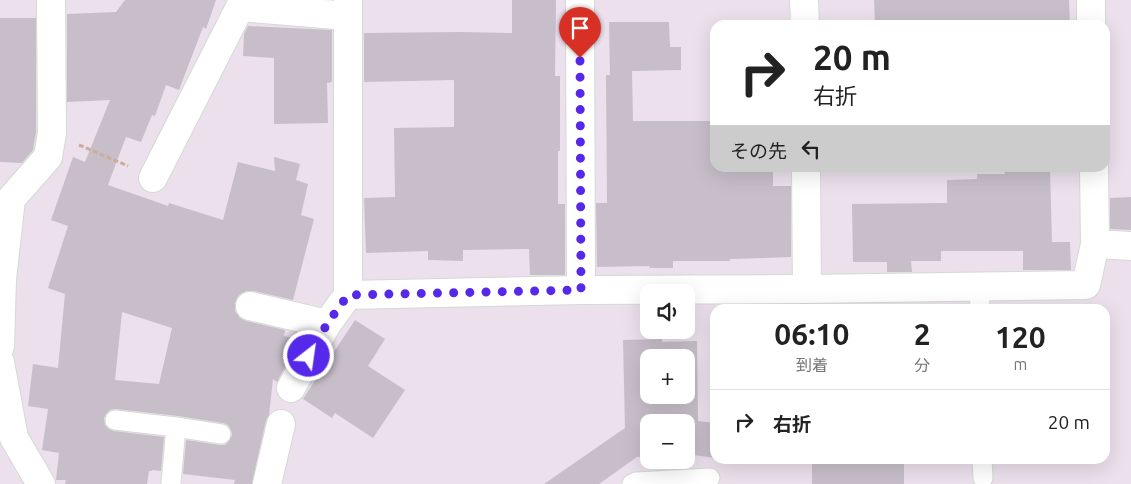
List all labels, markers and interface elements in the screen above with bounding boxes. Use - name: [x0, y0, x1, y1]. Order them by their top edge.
- pin: [559, 7, 601, 58]
- icon: arrive: [566, 14, 594, 42]
- text: 20 m: [813, 37, 891, 77]
- icon: right: [730, 40, 795, 105]
- text: 右折: [813, 83, 857, 108]
- icon: left: [797, 135, 825, 163]
- text: その先: [730, 140, 787, 162]
- map controls: [640, 284, 695, 469]
- button: sound: [640, 284, 695, 339]
- text: 06:10: [774, 317, 849, 351]
- text: 2: [914, 317, 931, 351]
- text: 120: [995, 320, 1046, 354]
- position arrow: [282, 329, 334, 381]
- button: +: [640, 349, 695, 404]
- text: m: [1013, 355, 1027, 373]
- text: 到着: [796, 356, 828, 374]
- text: 分: [914, 356, 930, 374]
- icon: right: [730, 408, 758, 436]
- text: 20 m: [1048, 411, 1090, 433]
- text: 右折: [773, 413, 811, 435]
- button: −: [640, 414, 695, 469]

